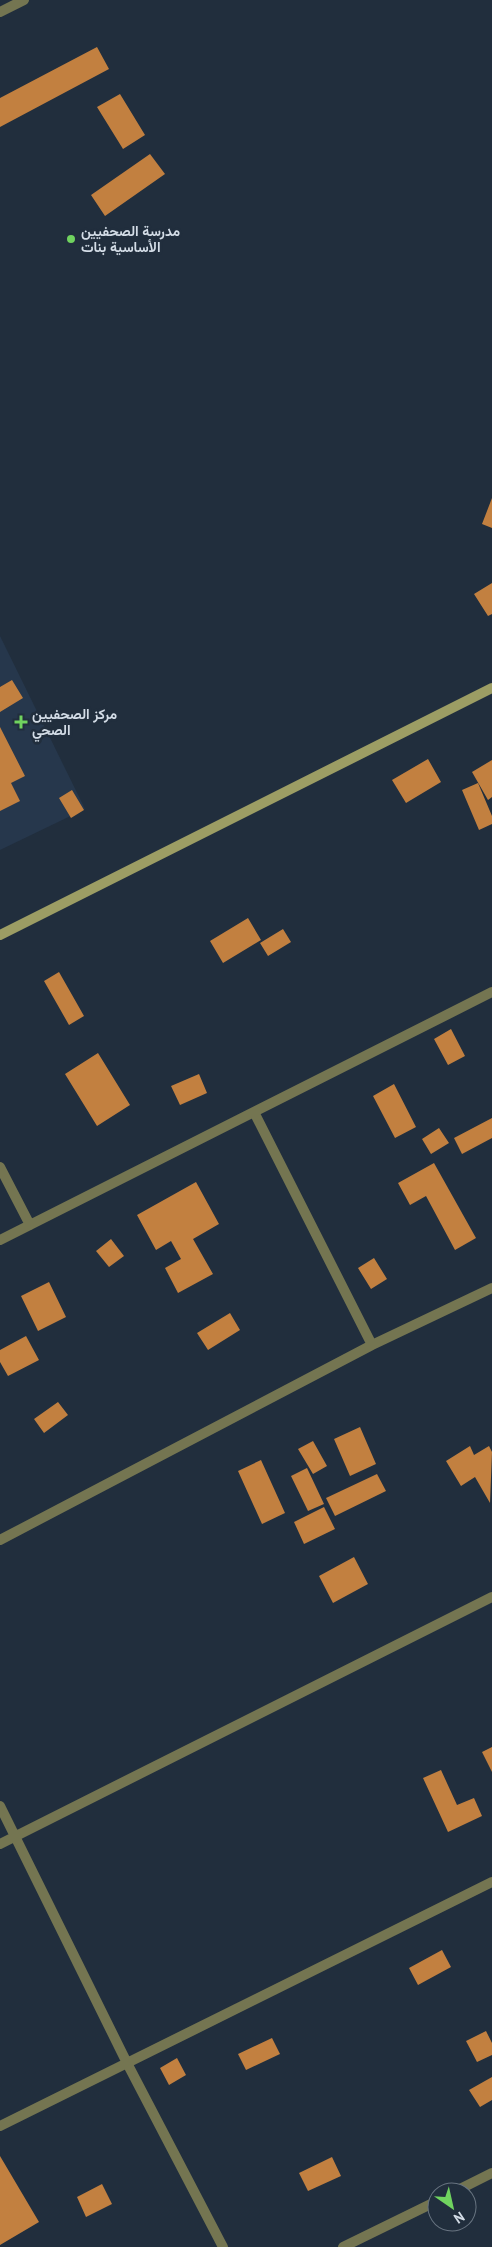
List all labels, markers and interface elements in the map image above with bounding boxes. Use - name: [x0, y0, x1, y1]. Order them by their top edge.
- place label: مدرسة الصحفيين الأساسية بنات: [81, 222, 180, 256]
- marker: مدرسة الصحفيين الأساسية بنات: [65, 233, 77, 245]
- place label: مركز الصحفيين الصحي: [32, 705, 117, 742]
- marker: مركز الصحفيين الصحي: [14, 715, 28, 729]
- north arrow: [427, 2182, 477, 2232]
- text: N: [450, 2208, 468, 2228]

